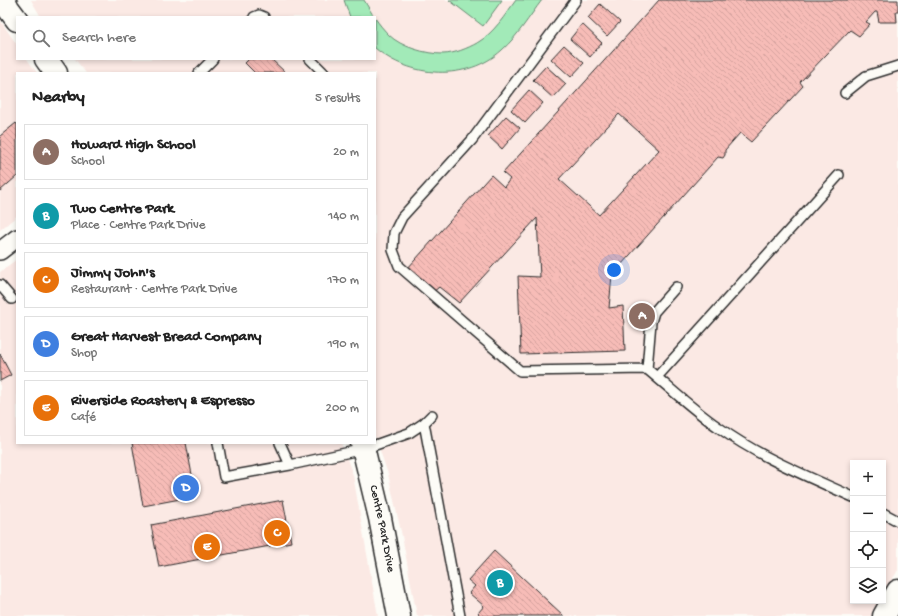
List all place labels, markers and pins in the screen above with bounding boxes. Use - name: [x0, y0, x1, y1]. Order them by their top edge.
- pin: A: [629, 301, 655, 331]
- pin: D: [173, 473, 199, 503]
- pin: C: [264, 518, 290, 548]
- pin: E: [194, 532, 220, 562]
- pin: B: [487, 568, 513, 598]

